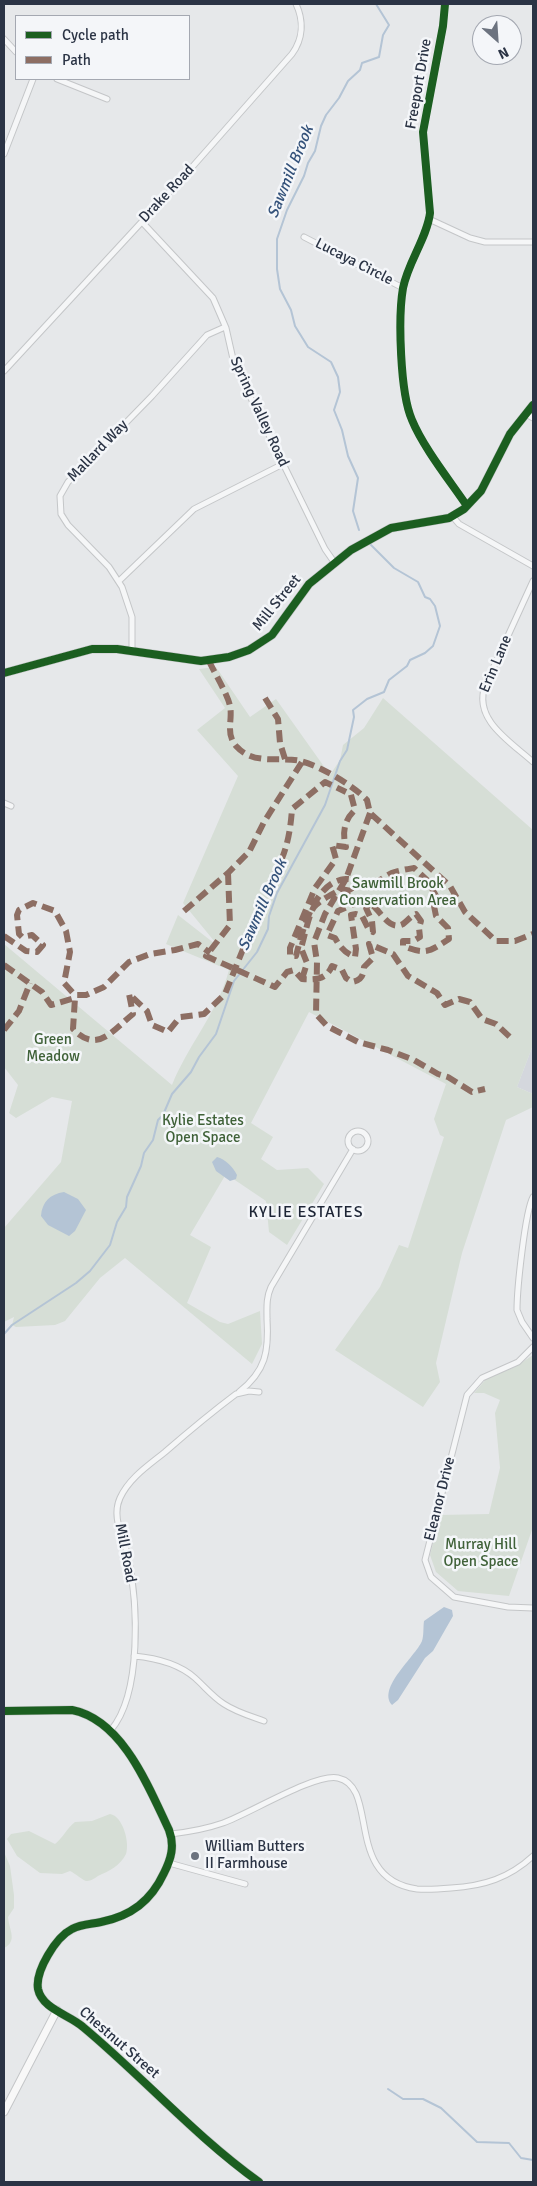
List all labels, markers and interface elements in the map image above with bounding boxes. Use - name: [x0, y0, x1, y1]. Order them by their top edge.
- legend: [15, 15, 190, 80]
- north arrow: [472, 15, 522, 65]
- text: Cycle path: [62, 26, 129, 44]
- street label: Freeport Drive: [402, 37, 436, 131]
- text: N: [495, 43, 511, 63]
- text: Path: [62, 51, 91, 69]
- water label: Sawmill Brook: [264, 123, 318, 221]
- street label: Drake Road: [136, 161, 198, 227]
- street label: Lucaya Circle: [312, 235, 396, 289]
- street label: Spring Valley Road: [226, 354, 292, 470]
- street label: Mallard Way: [64, 416, 132, 486]
- street label: Mill Street: [249, 571, 305, 635]
- street label: Erin Lane: [476, 633, 516, 695]
- water label: Sawmill Brook: [234, 856, 292, 954]
- park label: Sawmill Brook Conservation Area: [339, 875, 457, 910]
- park label: Green Meadow: [26, 1031, 80, 1066]
- park label: Kylie Estates Open Space: [162, 1112, 244, 1147]
- district label: KYLIE ESTATES: [247, 1203, 365, 1223]
- street label: Eleanor Drive: [421, 1455, 459, 1543]
- street label: Mill Road: [110, 1522, 140, 1584]
- park label: Murray Hill Open Space: [443, 1536, 519, 1571]
- place label: William Butters II Farmhouse: [205, 1838, 305, 1873]
- marker: William Butters II Farmhouse: [189, 1850, 201, 1862]
- street label: Chestnut Street: [75, 2003, 163, 2083]

